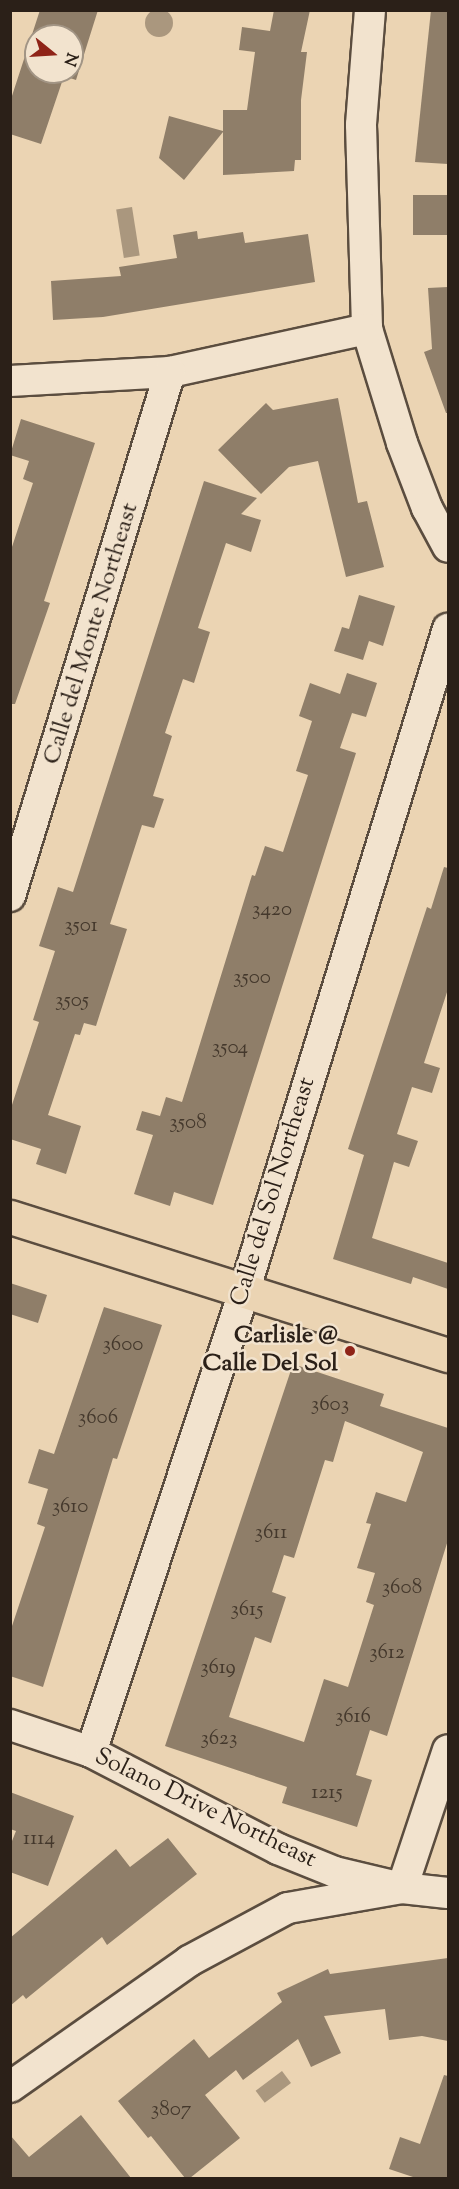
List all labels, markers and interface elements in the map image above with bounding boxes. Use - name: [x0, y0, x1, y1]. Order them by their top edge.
- north arrow: [24, 24, 84, 84]
- text: N: [57, 49, 83, 69]
- street label: Calle del Monte Northeast: [38, 500, 146, 768]
- house number: 3420: [252, 897, 292, 923]
- house number: 3501: [64, 913, 98, 939]
- house number: 3500: [233, 965, 271, 991]
- house number: 3505: [55, 988, 89, 1014]
- house number: 3504: [212, 1035, 248, 1061]
- street label: Calle del Sol Northeast: [225, 1074, 323, 1310]
- house number: 3508: [169, 1110, 207, 1136]
- place label: Carlisle @ Calle Del Sol: [203, 1323, 338, 1379]
- house number: 3600: [103, 1332, 143, 1358]
- marker: Carlisle @ Calle Del Sol: [343, 1344, 357, 1358]
- house number: 3603: [311, 1392, 349, 1418]
- house number: 3606: [78, 1405, 118, 1431]
- house number: 3610: [52, 1494, 88, 1520]
- house number: 3611: [255, 1520, 287, 1546]
- house number: 3608: [382, 1575, 422, 1601]
- house number: 3615: [231, 1597, 263, 1623]
- house number: 3612: [369, 1640, 405, 1666]
- house number: 3619: [200, 1655, 236, 1681]
- house number: 3616: [335, 1704, 371, 1730]
- house number: 3623: [201, 1726, 237, 1752]
- street label: Solano Drive Northeast: [89, 1743, 321, 1875]
- house number: 1215: [311, 1780, 343, 1806]
- house number: 1114: [23, 1826, 55, 1852]
- house number: 3807: [151, 2097, 191, 2123]

